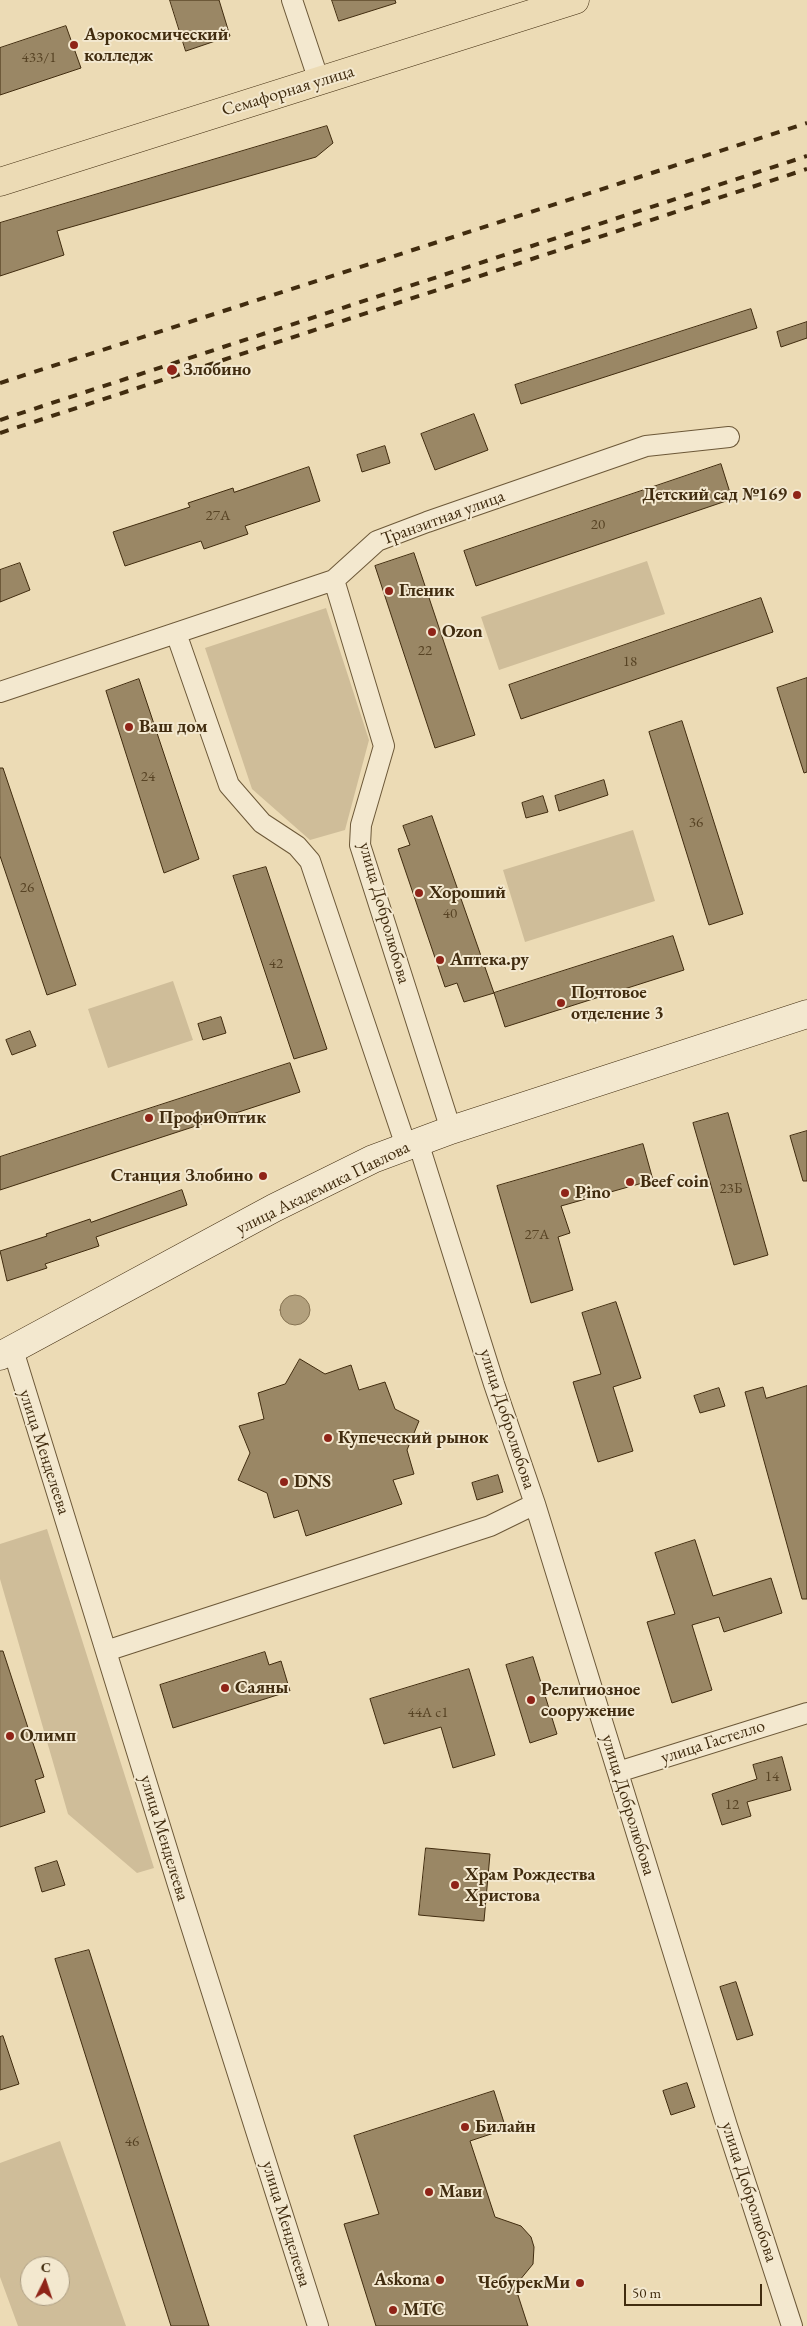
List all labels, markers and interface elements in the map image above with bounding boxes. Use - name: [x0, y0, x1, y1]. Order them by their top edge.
- place label: Аэрокосмический колледж: [84, 24, 228, 66]
- marker: Аэрокосмический колледж: [68, 39, 80, 51]
- house number: 433/1: [22, 49, 56, 67]
- street label: Семафорная улица: [219, 61, 357, 121]
- place label: Злобино: [183, 359, 251, 381]
- marker: Злобино: [165, 363, 179, 377]
- place label: Детский сад №169: [642, 484, 787, 506]
- street label: Транзитная улица: [378, 486, 508, 550]
- marker: Детский сад №169: [791, 489, 803, 501]
- house number: 27А: [206, 507, 230, 525]
- house number: 20: [591, 516, 605, 534]
- place label: Гленик: [399, 580, 454, 602]
- marker: Гленик: [383, 585, 395, 597]
- place label: Ozon: [442, 621, 483, 643]
- marker: Ozon: [426, 626, 438, 638]
- house number: 22: [418, 642, 432, 660]
- house number: 18: [623, 653, 637, 671]
- place label: Ваш дом: [139, 716, 208, 738]
- marker: Ваш дом: [123, 721, 135, 733]
- house number: 24: [141, 768, 155, 786]
- house number: 36: [689, 814, 703, 832]
- street label: улица Добролюбова: [353, 840, 415, 986]
- house number: 26: [20, 879, 34, 897]
- place label: Хороший: [429, 882, 506, 904]
- marker: Хороший: [413, 887, 425, 899]
- house number: 40: [443, 905, 457, 923]
- place label: Аптека.ру: [450, 949, 529, 971]
- marker: Аптека.ру: [434, 954, 446, 966]
- house number: 42: [269, 955, 283, 973]
- place label: Почтовое отделение 3: [571, 982, 664, 1024]
- marker: Почтовое отделение 3: [555, 997, 567, 1009]
- place label: ПрофиОптик: [159, 1107, 266, 1129]
- marker: ПрофиОптик: [143, 1112, 155, 1124]
- street label: улица Академика Павлова: [233, 1137, 413, 1239]
- place label: Станция Злобино: [111, 1165, 253, 1187]
- marker: Станция Злобино: [257, 1170, 269, 1182]
- place label: Beef coin: [640, 1171, 709, 1193]
- marker: Beef coin: [624, 1176, 636, 1188]
- house number: 23Б: [719, 1180, 743, 1198]
- place label: Pino: [575, 1182, 610, 1204]
- marker: Pino: [559, 1187, 571, 1199]
- house number: 27А: [525, 1226, 549, 1244]
- street label: улица Добролюбова: [474, 1346, 540, 1492]
- street label: улица Менделеева: [14, 1387, 74, 1517]
- place label: Купеческий рынок: [338, 1427, 489, 1449]
- marker: Купеческий рынок: [322, 1432, 334, 1444]
- place label: DNS: [294, 1471, 331, 1493]
- marker: DNS: [278, 1476, 290, 1488]
- place label: Саяны: [235, 1677, 288, 1699]
- place label: Религиозное сооружение: [541, 1679, 640, 1722]
- marker: Саяны: [219, 1682, 231, 1694]
- marker: Религиозное сооружение: [525, 1694, 537, 1706]
- house number: 44А с1: [407, 1704, 449, 1722]
- street label: улица Гастелло: [658, 1715, 768, 1769]
- place label: Олимп: [20, 1725, 76, 1747]
- marker: Олимп: [4, 1730, 16, 1742]
- street label: улица Добролюбова: [596, 1732, 660, 1878]
- house number: 14: [765, 1768, 779, 1786]
- street label: улица Менделеева: [135, 1772, 193, 1904]
- house number: 12: [725, 1796, 739, 1814]
- place label: Храм Рождества Христова: [465, 1864, 595, 1906]
- marker: Храм Рождества Христова: [449, 1879, 461, 1891]
- place label: Билайн: [475, 2116, 536, 2138]
- street label: улица Добролюбова: [716, 2119, 782, 2265]
- marker: Билайн: [459, 2121, 471, 2133]
- house number: 46: [125, 2133, 139, 2151]
- street label: улица Менделеева: [257, 2158, 315, 2290]
- place label: Мави: [439, 2181, 482, 2203]
- marker: Мави: [423, 2186, 435, 2198]
- north arrow: [20, 2256, 70, 2306]
- text: С: [40, 2258, 52, 2276]
- place label: Askona: [374, 2269, 430, 2291]
- place label: ЧебурекМи: [478, 2272, 570, 2294]
- marker: Askona: [434, 2274, 446, 2286]
- scale bar: [627, 2274, 764, 2306]
- marker: ЧебурекМи: [574, 2277, 586, 2289]
- text: 50 m: [632, 2283, 661, 2302]
- place label: МТС: [403, 2299, 444, 2321]
- marker: МТС: [387, 2304, 399, 2316]

